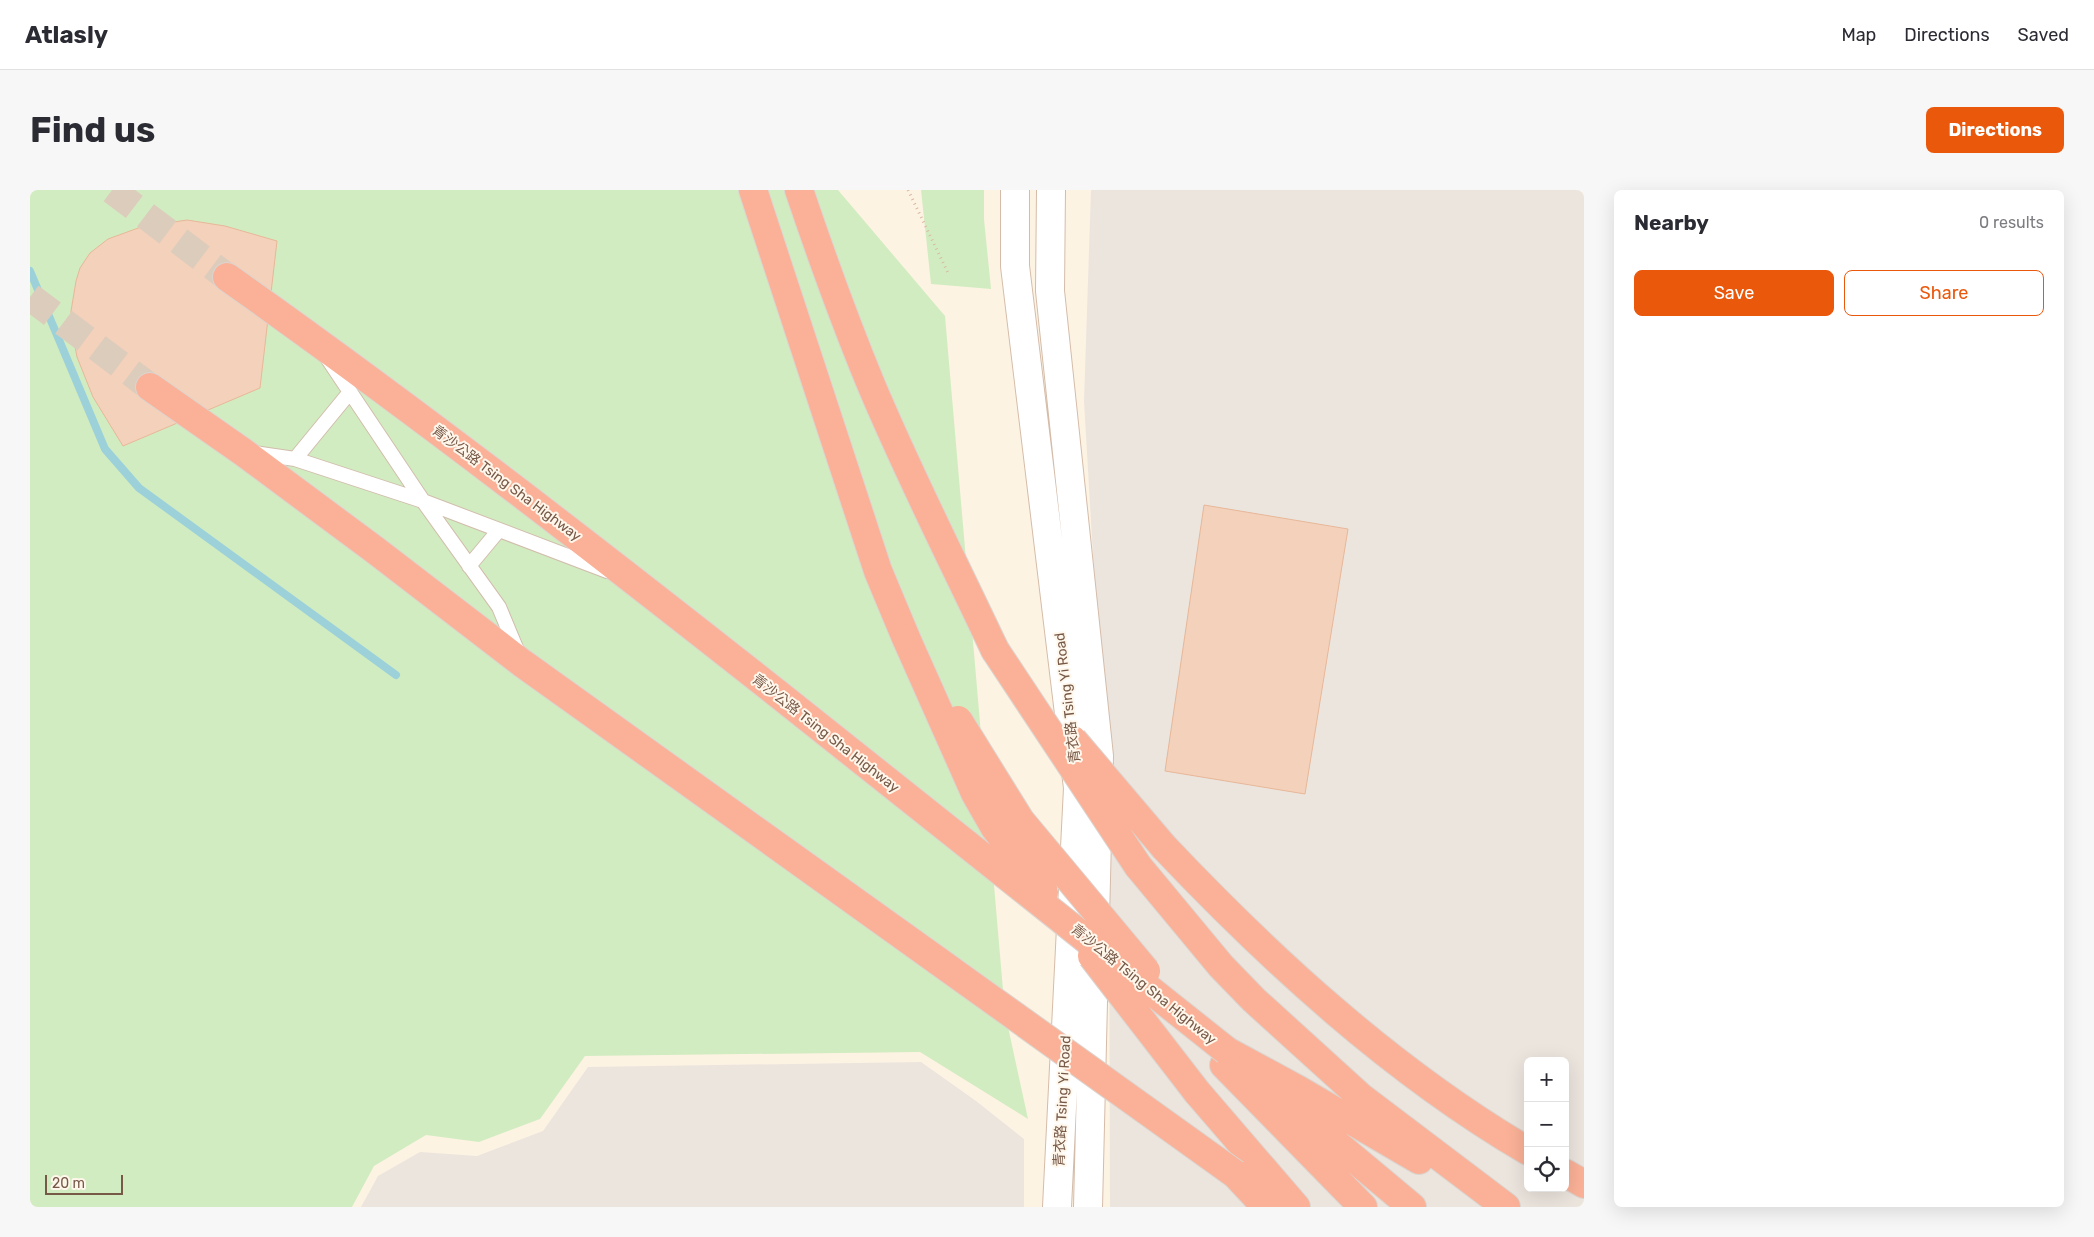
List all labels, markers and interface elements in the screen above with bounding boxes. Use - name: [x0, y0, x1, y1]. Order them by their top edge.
- text: Atlasly: [25, 21, 108, 49]
- text: Map: [1841, 24, 1876, 46]
- text: Directions: [1904, 24, 1990, 46]
- text: Saved: [2018, 24, 2069, 46]
- button: Directions: [1926, 107, 2064, 153]
- text: Find us: [30, 109, 155, 151]
- text: Nearby: [1634, 210, 1709, 235]
- text: 0 results: [1979, 213, 2044, 232]
- button: Save: [1634, 270, 1834, 316]
- button: Share: [1844, 270, 2044, 316]
- street label: 青沙公路 Tsing Sha Highway: [429, 422, 585, 545]
- street label: 青衣路 Tsing Yi Road: [1051, 632, 1084, 764]
- street label: 青沙公路 Tsing Sha Highway: [749, 671, 903, 796]
- street label: 青沙公路 Tsing Sha Highway: [1068, 921, 1220, 1048]
- street label: 青衣路 Tsing Yi Road: [1051, 1035, 1074, 1167]
- map controls: [1524, 1057, 1569, 1192]
- button: +: [1524, 1057, 1569, 1102]
- button: −: [1524, 1102, 1569, 1147]
- button: locate: [1524, 1147, 1569, 1192]
- scale bar: [45, 1172, 122, 1195]
- text: 20 m: [52, 1175, 85, 1192]

